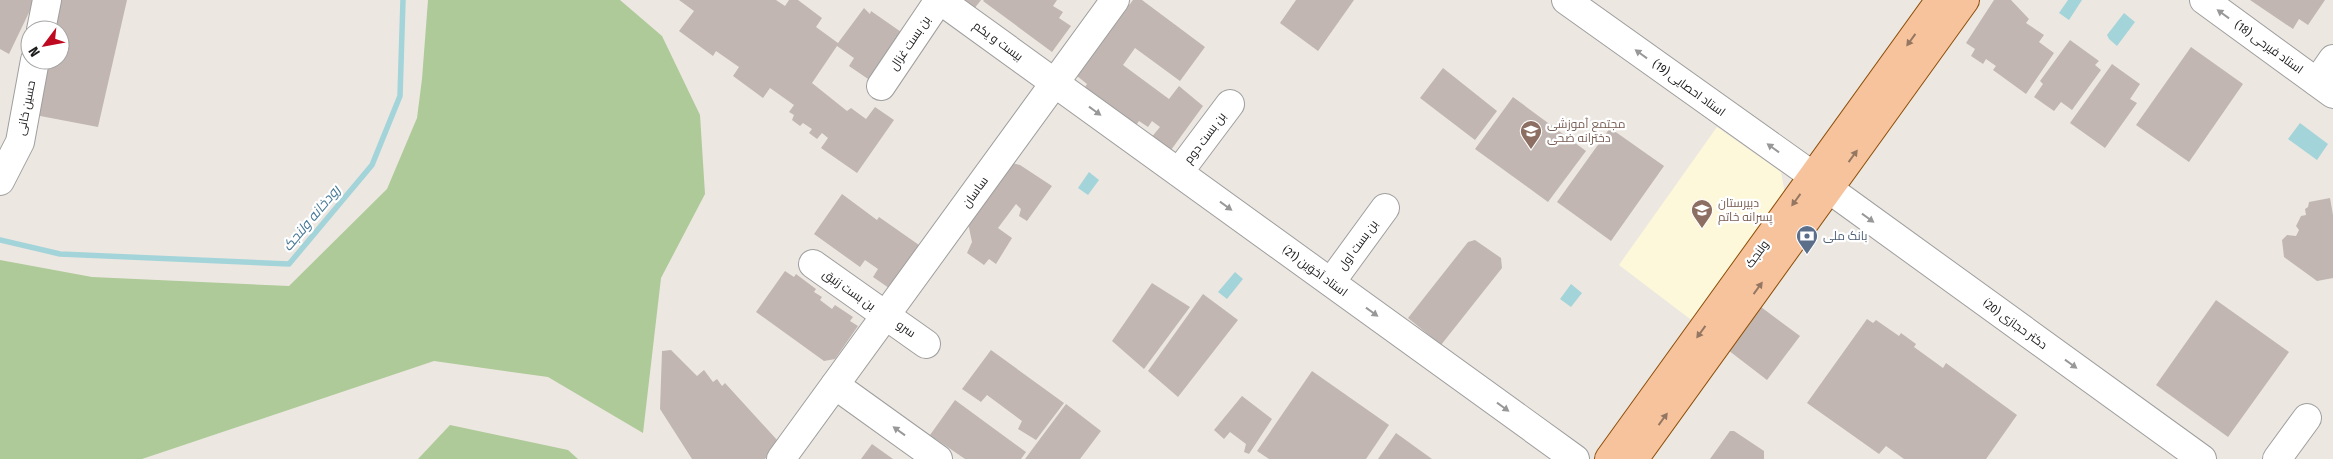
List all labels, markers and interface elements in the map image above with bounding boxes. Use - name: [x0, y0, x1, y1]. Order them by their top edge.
- one-way arrow: [2216, 9, 2230, 19]
- street label: بن بست غزال: [887, 13, 933, 73]
- street label: استاد فیرحی (18): [2232, 17, 2306, 77]
- street label: بیست و یکم: [970, 18, 1026, 65]
- north arrow: [20, 20, 70, 70]
- one-way arrow: [1907, 33, 1917, 46]
- text: N: [25, 44, 44, 60]
- one-way arrow: [1634, 49, 1648, 59]
- street label: استاد احصایی (19): [1650, 57, 1728, 119]
- street label: حسین خانی: [14, 79, 38, 137]
- one-way arrow: [1088, 106, 1102, 116]
- street label: بن بست دوم: [1181, 110, 1230, 167]
- place label: مجتمع آموزشی دخترانه ضحی: [1547, 117, 1626, 145]
- school or university icon: مجتمع آموزشی دخترانه ضحی: [1519, 119, 1543, 150]
- one-way arrow: [1766, 143, 1780, 153]
- one-way arrow: [1848, 149, 1858, 163]
- street label: ساسان: [959, 174, 991, 210]
- water label: رودخانه ولنجک: [279, 181, 345, 255]
- one-way arrow: [1791, 193, 1801, 207]
- place label: دبیرستان پسرانه خاتم: [1718, 196, 1773, 226]
- school or university icon: دبیرستان پسرانه خاتم: [1690, 198, 1714, 229]
- one-way arrow: [1219, 201, 1233, 211]
- one-way arrow: [1861, 213, 1875, 223]
- street label: بن بست اول: [1335, 217, 1381, 273]
- bank icon: بانک ملی: [1795, 224, 1819, 255]
- place label: بانک ملی: [1823, 229, 1868, 243]
- street label: ولنجک: [1742, 238, 1772, 270]
- street label: استاد اَخوَين (21): [1280, 243, 1350, 299]
- street label: بن بست زنبق: [820, 267, 878, 313]
- one-way arrow: [1753, 281, 1763, 294]
- street label: دکتر حجازی (20): [1980, 296, 2050, 352]
- one-way arrow: [1365, 307, 1379, 317]
- street label: سرو: [894, 318, 918, 340]
- one-way arrow: [1696, 325, 1706, 338]
- one-way arrow: [2064, 359, 2078, 369]
- one-way arrow: [1496, 402, 1510, 412]
- one-way arrow: [1658, 413, 1668, 426]
- one-way arrow: [892, 426, 905, 436]

